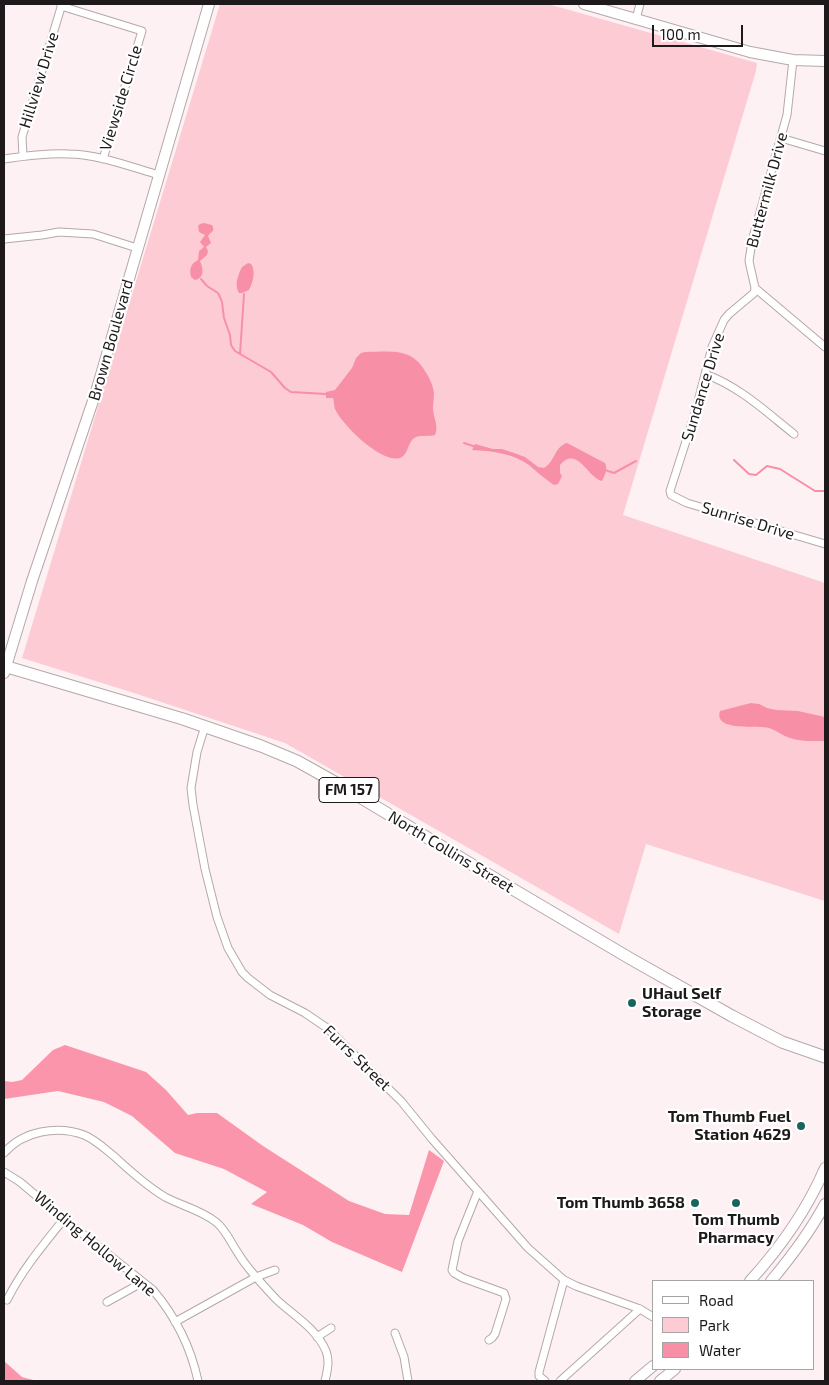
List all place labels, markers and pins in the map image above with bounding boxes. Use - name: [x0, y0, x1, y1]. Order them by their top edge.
- place label: UHaul Self Storage: [642, 984, 721, 1022]
- marker: UHaul Self Storage: [626, 997, 638, 1009]
- place label: Tom Thumb Fuel Station 4629: [668, 1107, 791, 1145]
- marker: Tom Thumb Fuel Station 4629: [795, 1120, 807, 1132]
- place label: Tom Thumb 3658: [557, 1193, 685, 1213]
- marker: Tom Thumb 3658: [689, 1197, 701, 1209]
- marker: Tom Thumb Pharmacy: [730, 1197, 742, 1209]
- place label: Tom Thumb Pharmacy: [692, 1210, 780, 1248]

